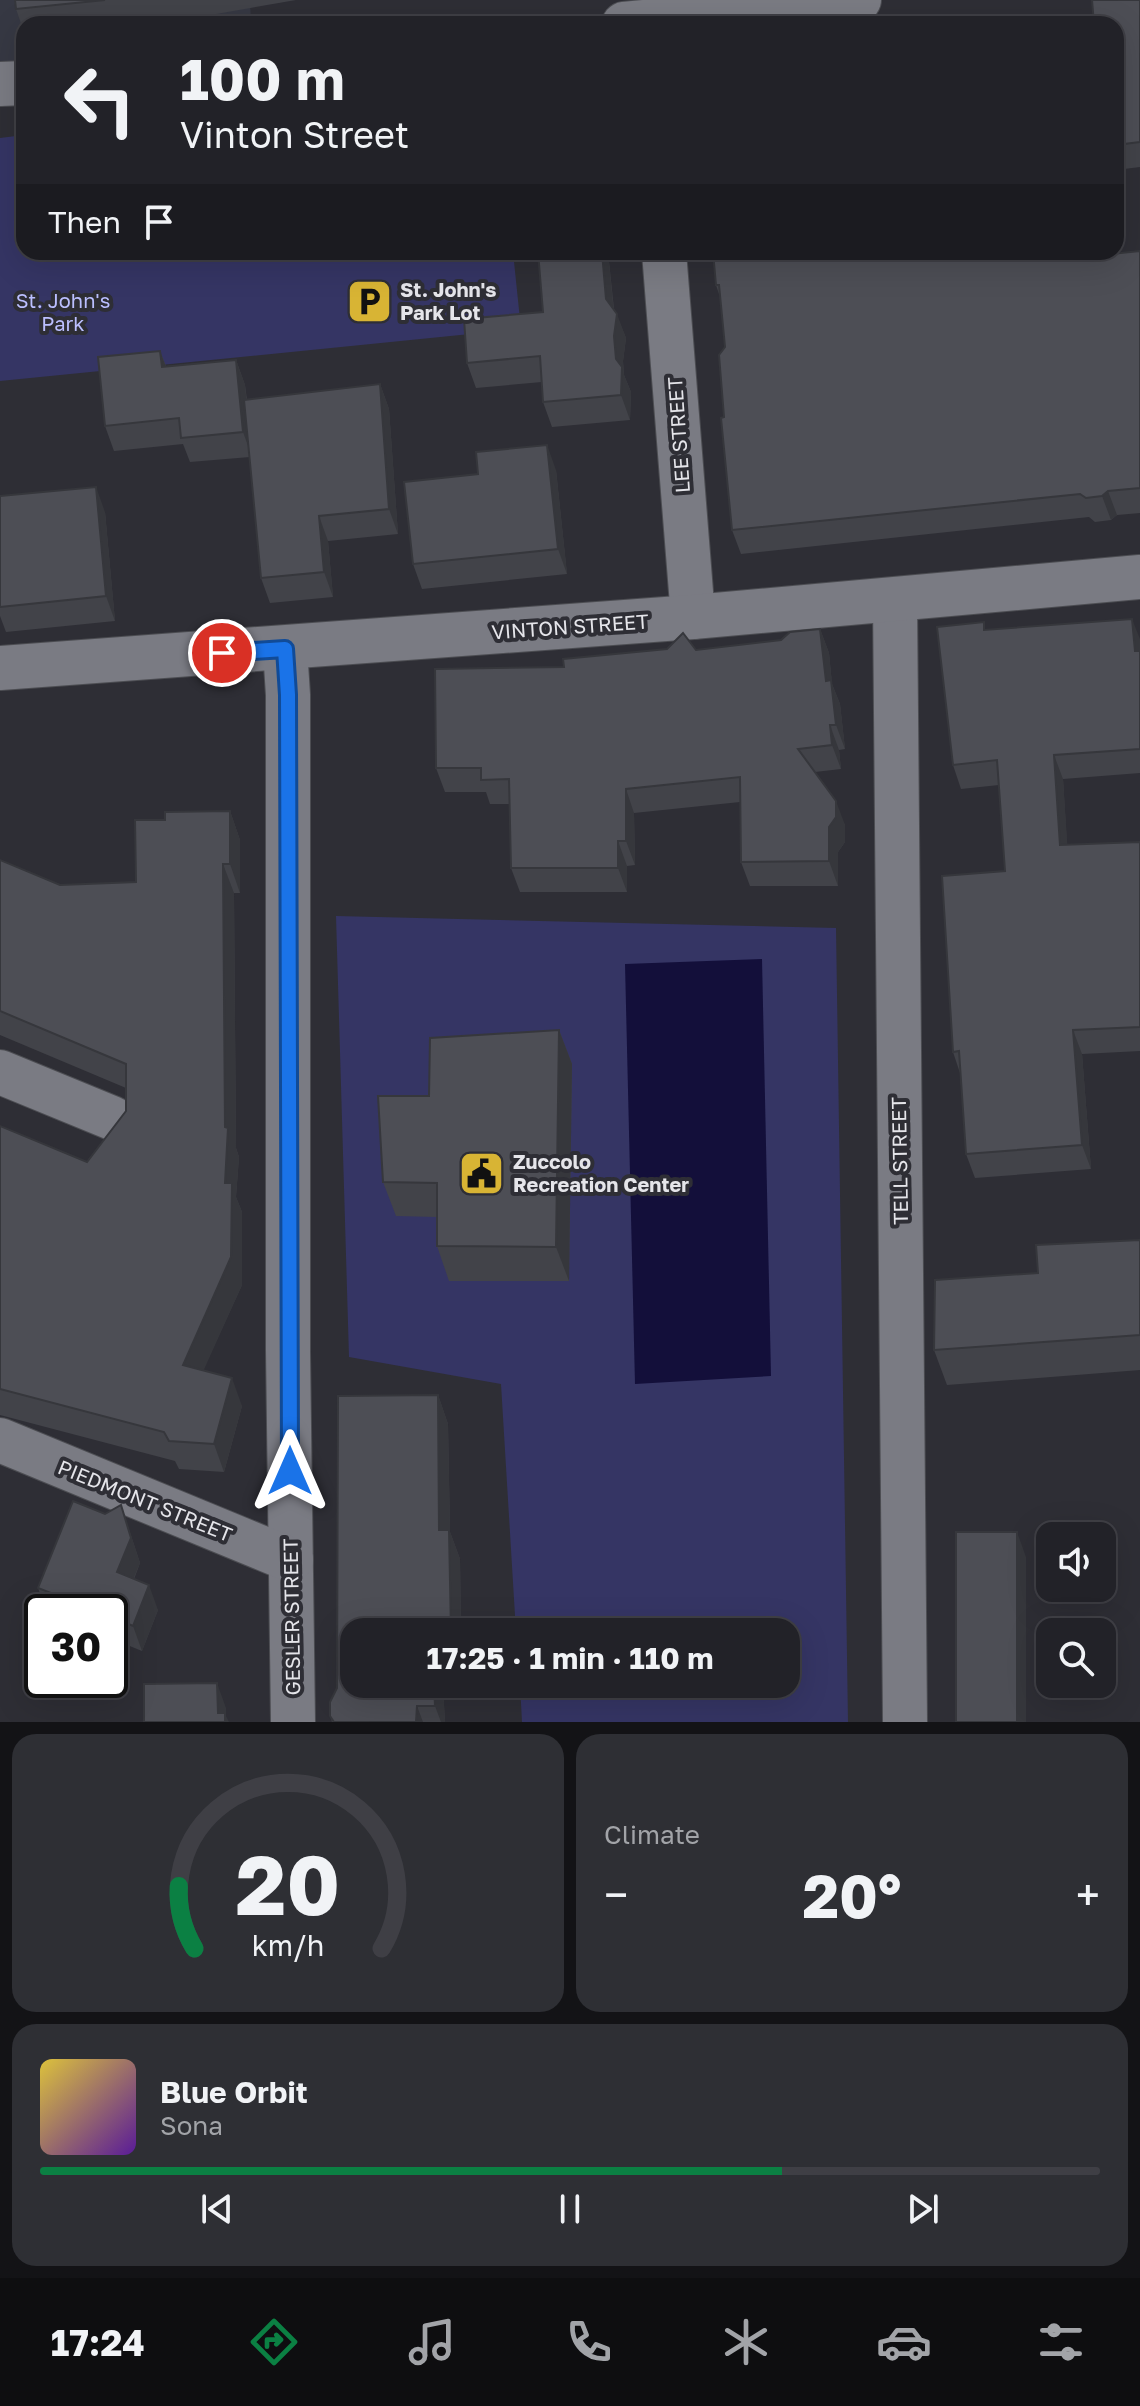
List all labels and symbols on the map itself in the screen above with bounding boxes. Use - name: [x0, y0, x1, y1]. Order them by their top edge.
- place label: St. John's Park Lot: [400, 277, 497, 324]
- parking icon: St. John's Park Lot: [345, 278, 393, 326]
- park label: St. John's Park: [16, 288, 110, 335]
- street label: LEE STREET: [662, 376, 694, 494]
- street label: VINTON STREET: [491, 609, 649, 643]
- pin: [188, 619, 256, 687]
- street label: TELL STREET: [886, 1097, 912, 1225]
- place label: Zuccolo Recreation Center: [513, 1149, 689, 1196]
- public building icon: Zuccolo Recreation Center: [458, 1150, 506, 1198]
- position arrow: [248, 1429, 332, 1513]
- street label: PIEDMONT STREET: [55, 1454, 236, 1546]
- street label: GESLER STREET: [278, 1538, 304, 1696]
- speed limit sign: 30: [24, 1594, 128, 1698]

